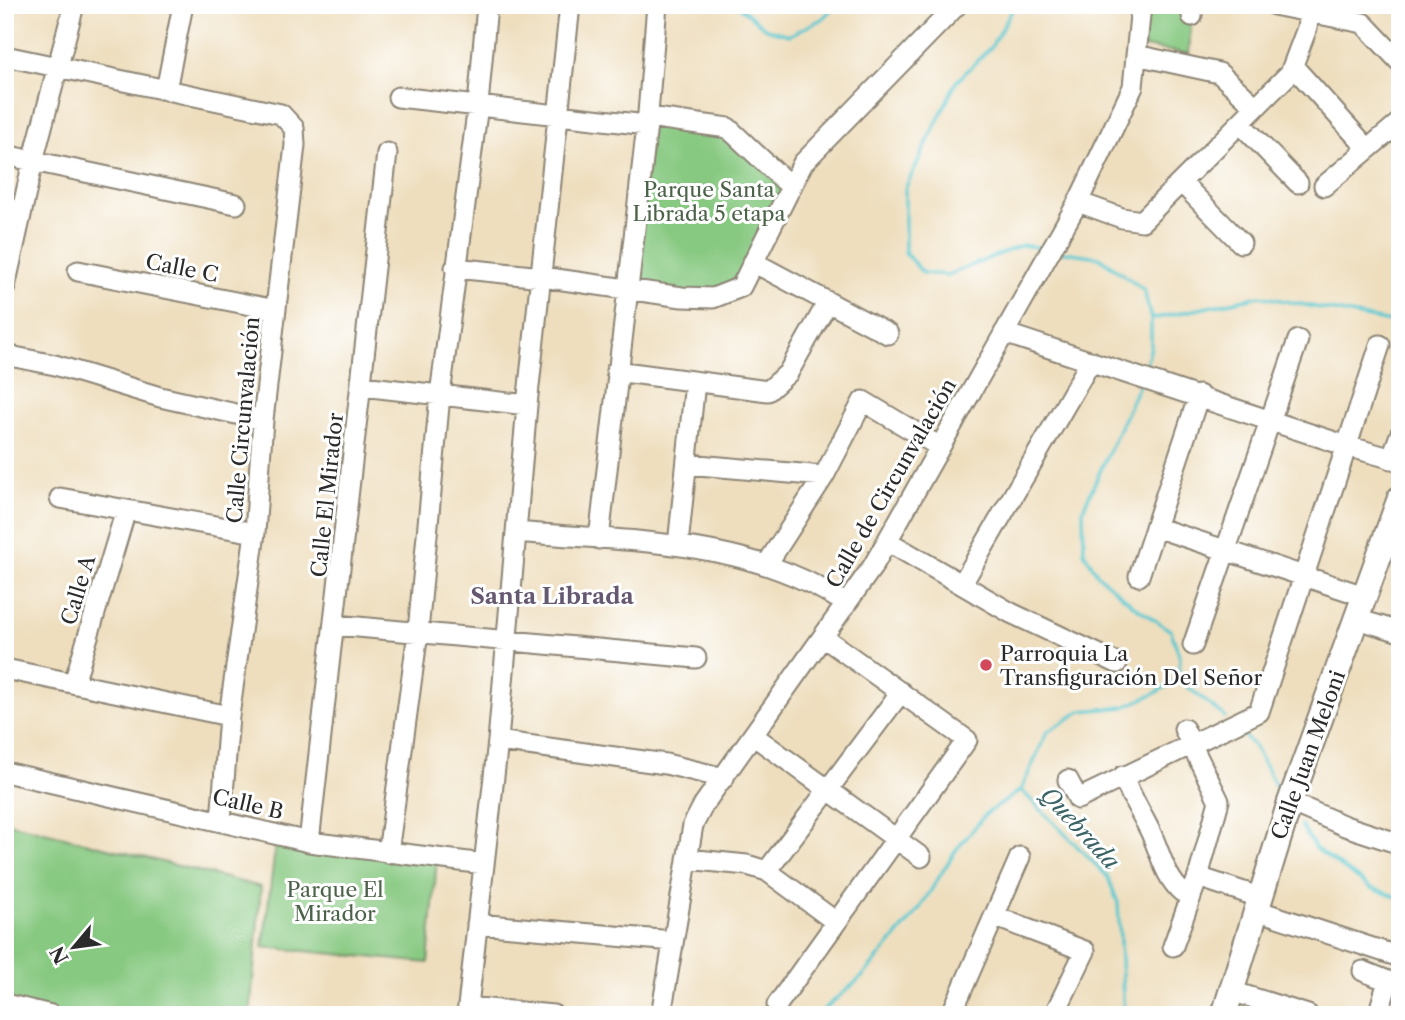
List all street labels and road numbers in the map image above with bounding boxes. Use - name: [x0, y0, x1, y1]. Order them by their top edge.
- street label: Calle C: [144, 249, 220, 287]
- street label: Calle Circunvalación: [222, 316, 264, 524]
- street label: Calle de Circunvalación: [821, 374, 961, 592]
- street label: Calle El Mirador: [306, 411, 348, 579]
- street label: Calle A: [56, 552, 101, 628]
- street label: Calle Juan Meloni: [1266, 667, 1350, 843]
- street label: Calle B: [210, 784, 286, 824]

